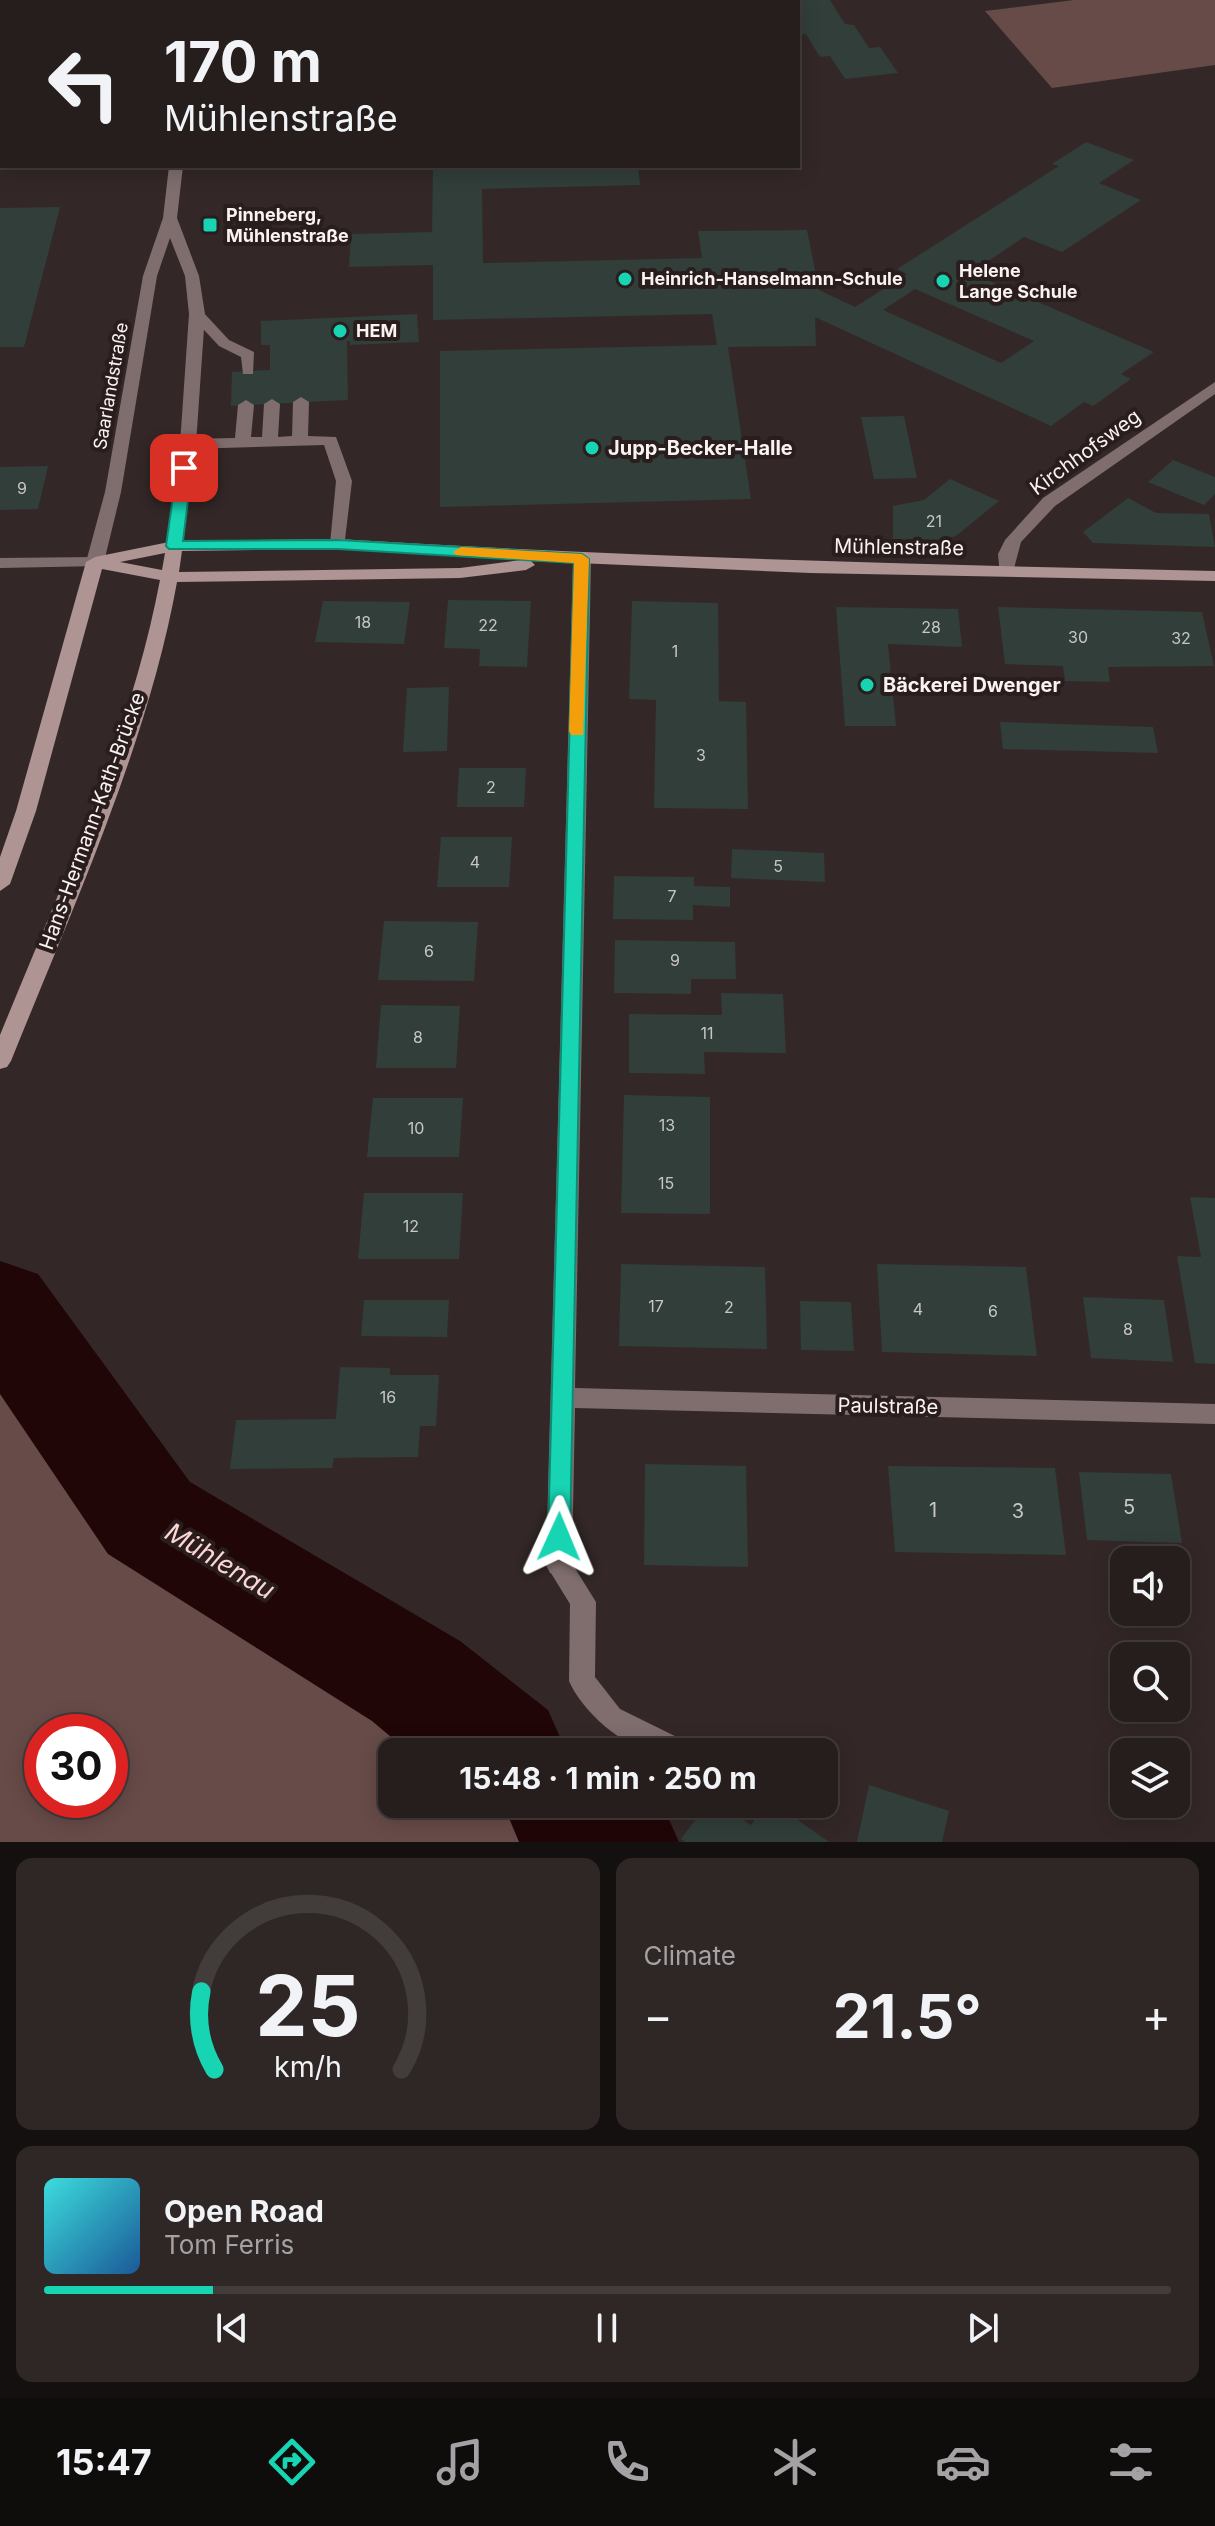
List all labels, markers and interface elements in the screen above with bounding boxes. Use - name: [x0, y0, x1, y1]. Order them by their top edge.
- text: 170 m: [164, 28, 322, 96]
- icon: left: [32, 32, 136, 136]
- text: Mühlenstraße: [164, 96, 398, 140]
- place label: Pinneberg, Mühlenstraße: [226, 204, 349, 246]
- marker: Pinneberg, Mühlenstraße: [201, 216, 219, 234]
- place label: Helene Lange Schule: [959, 260, 1078, 302]
- place label: Heinrich-Hanselmann-Schule: [641, 268, 903, 289]
- marker: Heinrich-Hanselmann-Schule: [616, 270, 634, 288]
- marker: Helene Lange Schule: [934, 272, 952, 290]
- place label: HEM: [356, 320, 397, 341]
- street label: Saarlandstraße: [89, 321, 132, 451]
- marker: HEM: [331, 322, 349, 340]
- street label: Kirchhofsweg: [1025, 404, 1145, 500]
- pin: [150, 434, 218, 502]
- place label: Jupp-Becker-Halle: [608, 436, 793, 460]
- marker: Jupp-Becker-Halle: [583, 439, 601, 457]
- icon: arrive: [162, 446, 206, 490]
- house number: 9: [17, 478, 27, 498]
- house number: 21: [926, 511, 942, 531]
- street label: Mühlenstraße: [834, 534, 964, 560]
- house number: 18: [355, 612, 371, 632]
- house number: 22: [478, 615, 498, 635]
- house number: 28: [921, 617, 941, 637]
- house number: 30: [1068, 627, 1088, 647]
- house number: 32: [1171, 628, 1191, 648]
- house number: 1: [672, 641, 678, 661]
- place label: Bäckerei Dwenger: [883, 673, 1061, 697]
- marker: Bäckerei Dwenger: [858, 676, 876, 694]
- street label: Hans-Hermann-Kath-Brücke: [34, 689, 150, 953]
- house number: 3: [696, 745, 706, 765]
- house number: 2: [486, 777, 496, 797]
- house number: 4: [470, 852, 480, 872]
- house number: 5: [773, 856, 783, 876]
- house number: 7: [667, 886, 677, 906]
- house number: 6: [424, 941, 434, 961]
- house number: 9: [670, 950, 680, 970]
- house number: 11: [700, 1023, 714, 1043]
- house number: 8: [413, 1027, 423, 1047]
- house number: 13: [659, 1115, 675, 1135]
- house number: 10: [408, 1118, 424, 1138]
- house number: 15: [658, 1173, 674, 1193]
- house number: 12: [403, 1216, 419, 1236]
- house number: 17: [648, 1296, 664, 1316]
- house number: 2: [724, 1297, 734, 1317]
- house number: 4: [913, 1299, 923, 1319]
- house number: 6: [988, 1301, 998, 1321]
- house number: 8: [1123, 1319, 1133, 1339]
- house number: 16: [380, 1387, 396, 1407]
- street label: Paulstraße: [838, 1393, 938, 1419]
- position arrow: [517, 1495, 601, 1579]
- house number: 5: [1123, 1495, 1135, 1519]
- house number: 1: [929, 1498, 937, 1522]
- house number: 3: [1012, 1499, 1024, 1523]
- water label: Mühlenau: [160, 1516, 281, 1605]
- map controls: [1110, 1546, 1190, 1818]
- button: sound: [1110, 1546, 1190, 1626]
- button: search: [1110, 1642, 1190, 1722]
- speed limit sign: 30: [24, 1714, 128, 1818]
- button: layers: [1110, 1738, 1190, 1818]
- text: 15:48 · 1 min · 250 m: [459, 1760, 757, 1796]
- text: Climate: [644, 1940, 736, 1971]
- text: 25: [255, 1955, 361, 2056]
- text: 21.5°: [833, 1980, 982, 2052]
- text: −: [644, 1989, 673, 2043]
- text: +: [1142, 1989, 1171, 2043]
- text: km/h: [274, 2049, 342, 2084]
- text: Open Road: [164, 2193, 324, 2229]
- text: Tom Ferris: [164, 2229, 294, 2260]
- icon: previous: [210, 2306, 254, 2350]
- icon: pause: [585, 2306, 629, 2350]
- icon: next: [961, 2306, 1005, 2350]
- icon: directions: [264, 2434, 320, 2490]
- icon: music: [432, 2434, 488, 2490]
- icon: phone: [599, 2434, 655, 2490]
- icon: climate: [767, 2434, 823, 2490]
- icon: car: [935, 2434, 991, 2490]
- icon: filters: [1103, 2434, 1159, 2490]
- text: 15:47: [56, 2440, 152, 2484]

